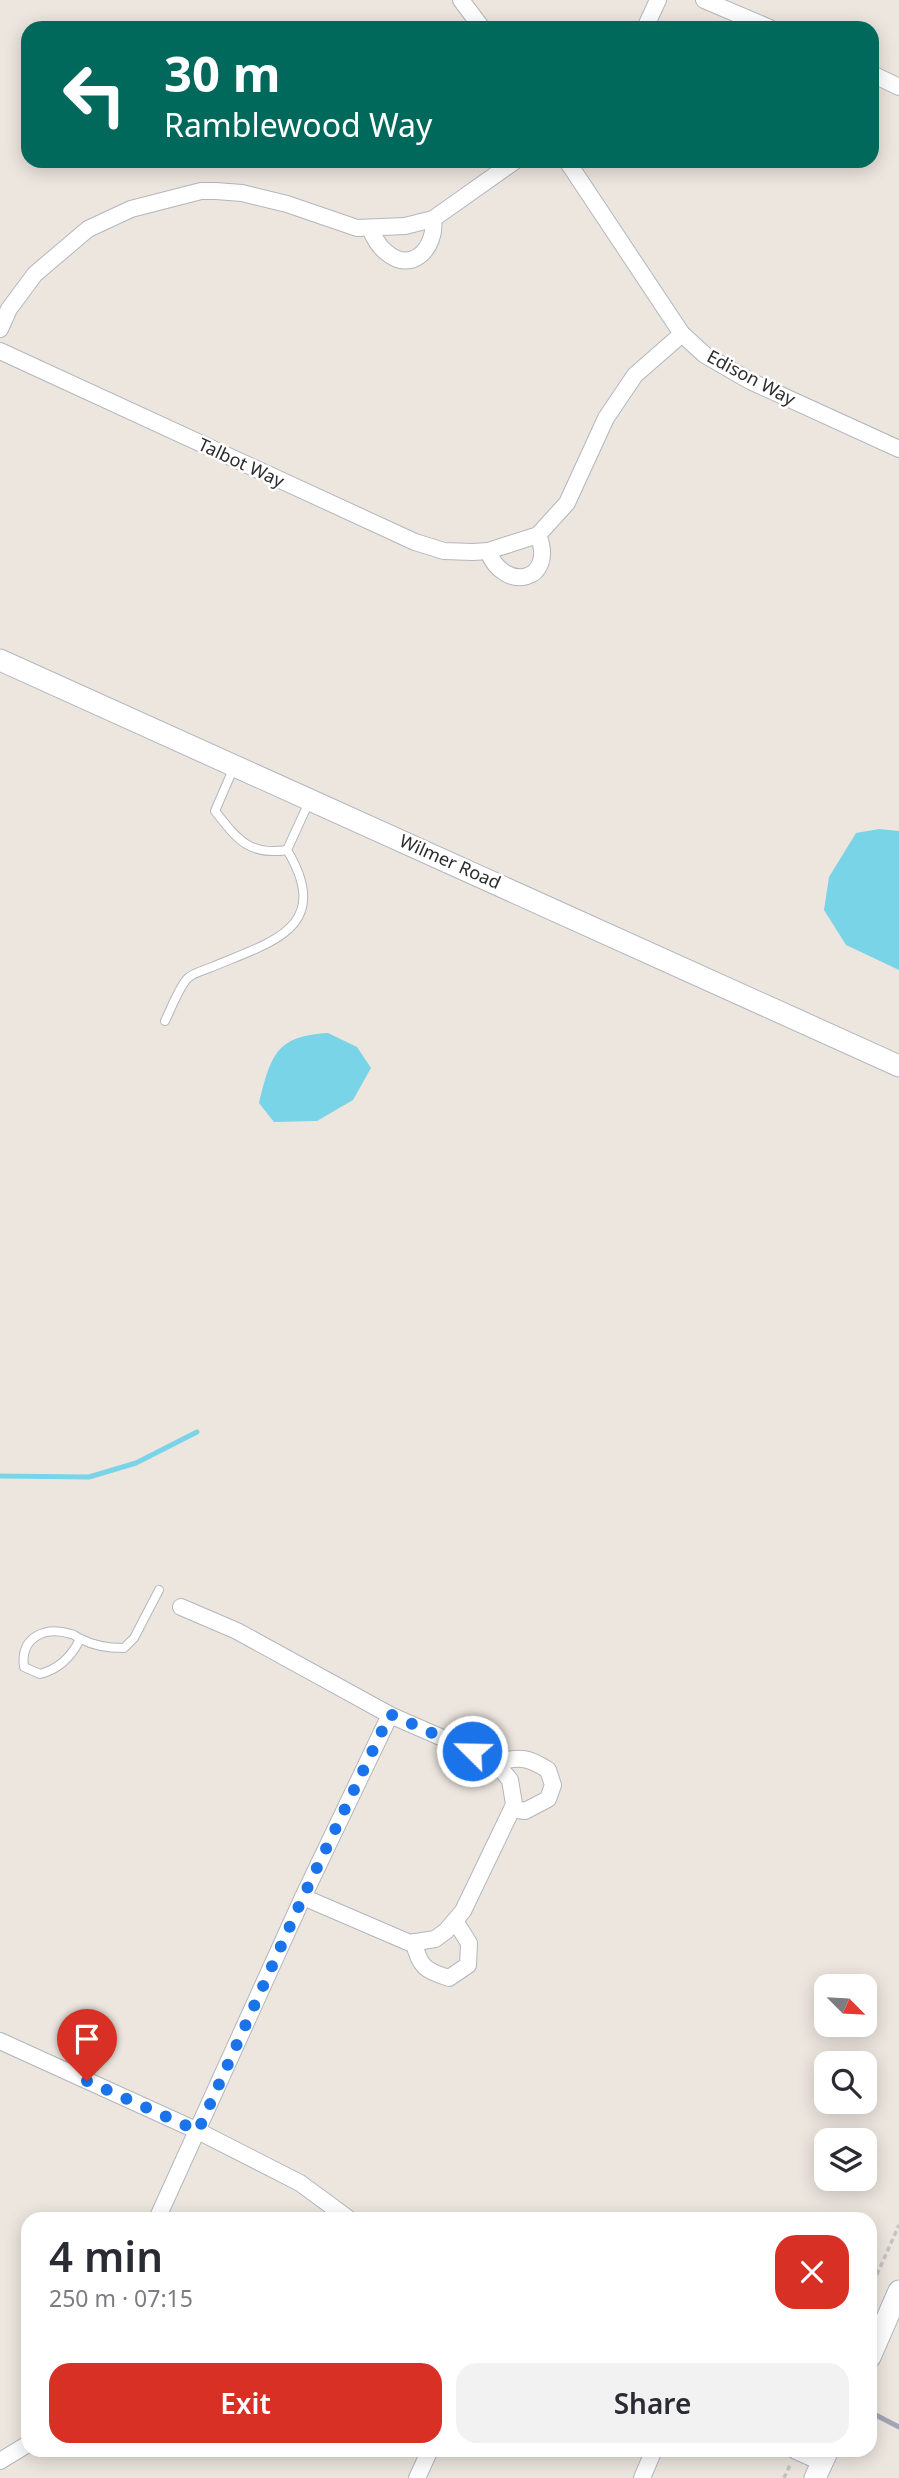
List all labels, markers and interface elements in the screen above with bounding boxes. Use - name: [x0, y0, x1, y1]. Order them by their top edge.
- text: 30 m: [164, 40, 281, 106]
- icon: left: [49, 49, 140, 140]
- text: Ramblewood Way: [164, 103, 432, 146]
- street label: Edison Way: [703, 344, 801, 411]
- street label: Talbot Way: [195, 432, 289, 493]
- street label: Wilmer Road: [396, 828, 505, 894]
- position arrow: [435, 1714, 509, 1788]
- north arrow: [814, 1974, 877, 2037]
- map controls: [814, 1974, 877, 2191]
- pin: [57, 2009, 117, 2081]
- icon: arrive: [68, 2020, 106, 2058]
- button: search: [814, 2051, 877, 2114]
- button: layers: [814, 2128, 877, 2191]
- text: 4 min: [49, 2227, 163, 2284]
- button: close: [775, 2235, 849, 2309]
- text: 250 m · 07:15: [49, 2282, 193, 2314]
- button: Exit: [49, 2363, 442, 2443]
- button: Share: [456, 2363, 849, 2443]

